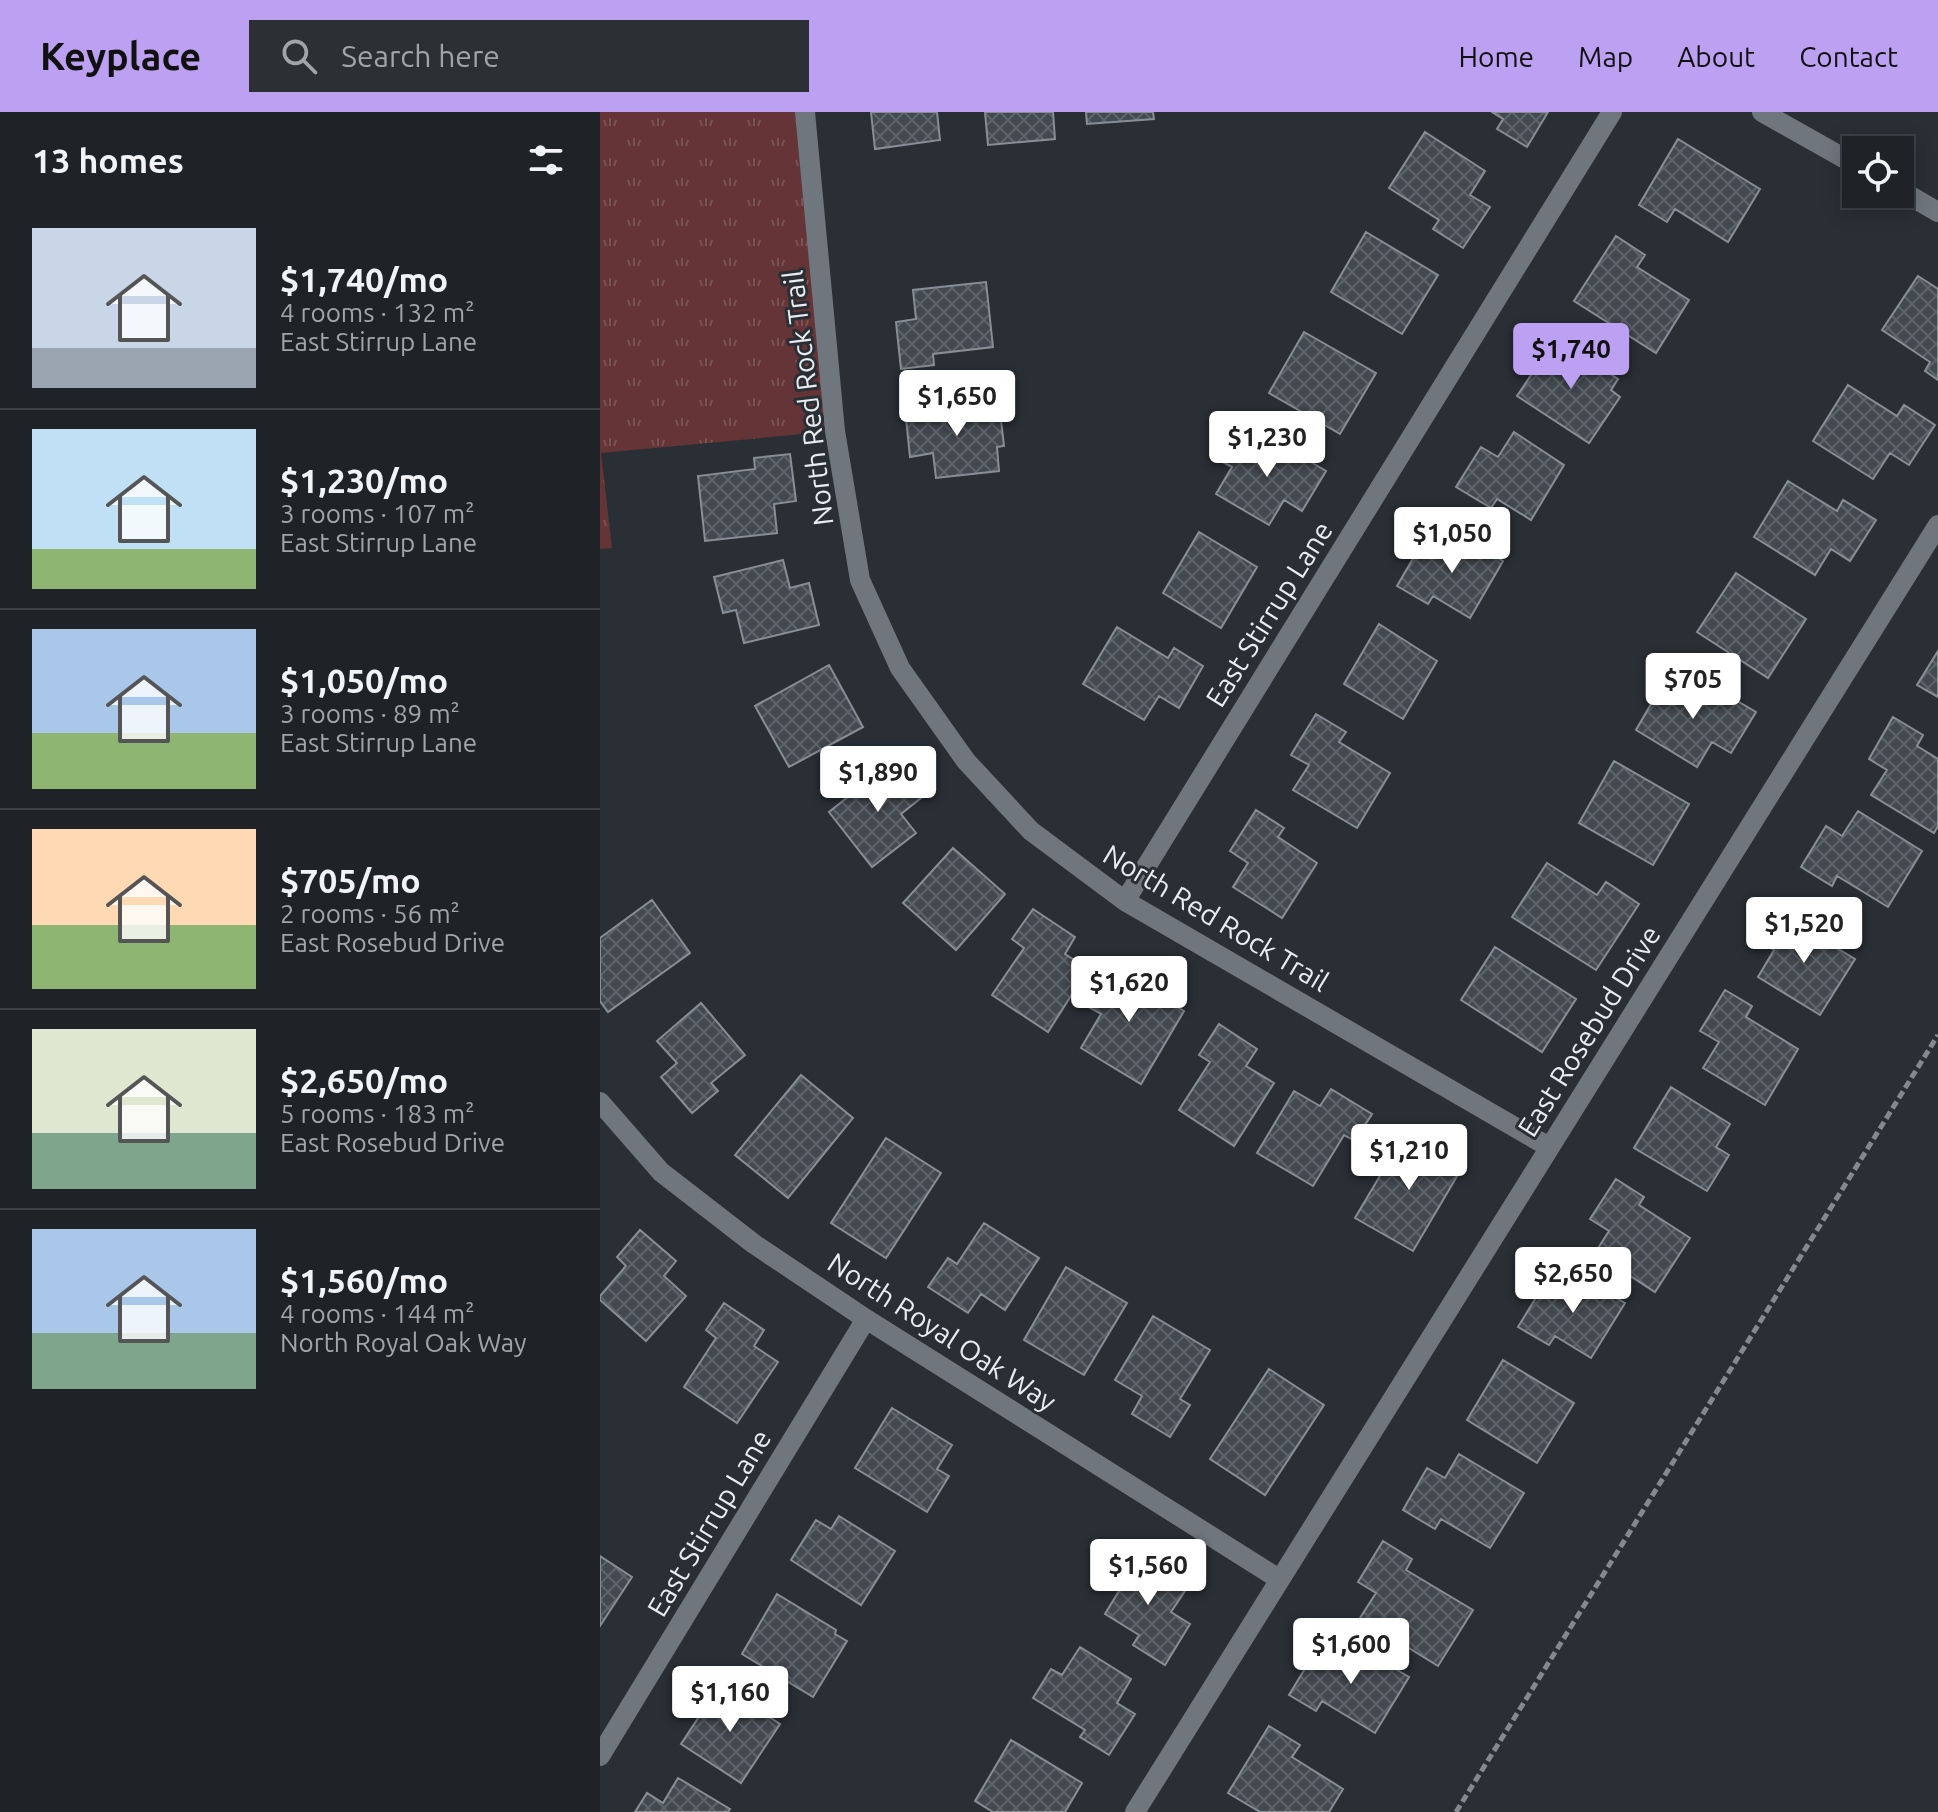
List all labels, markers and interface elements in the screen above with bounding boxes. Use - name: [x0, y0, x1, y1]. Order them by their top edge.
- search box: [249, 20, 809, 92]
- icon: search: [277, 34, 321, 78]
- text: Keyplace: [40, 35, 201, 77]
- text: Search here: [341, 39, 500, 73]
- text: Home: [1459, 41, 1534, 72]
- text: Map: [1578, 41, 1633, 72]
- text: About: [1677, 41, 1755, 72]
- text: Contact: [1799, 41, 1898, 72]
- map controls: [1842, 136, 1914, 208]
- button: locate: [1842, 136, 1914, 208]
- icon: filters: [524, 138, 568, 182]
- text: 13 homes: [32, 141, 184, 179]
- icon: home: [96, 260, 192, 356]
- text: $1,740/mo: [280, 260, 448, 298]
- street label: North Red Rock Trail: [776, 269, 839, 528]
- text: 4 rooms · 132 m²: [280, 298, 475, 327]
- pin: $1,740: [1506, 323, 1636, 391]
- text: East Stirrup Lane: [280, 327, 477, 356]
- text: $1,740: [1531, 334, 1611, 363]
- pin: $1,650: [892, 370, 1022, 438]
- text: $1,650: [917, 381, 997, 410]
- pin: $1,230: [1202, 411, 1332, 479]
- text: $1,230: [1227, 422, 1307, 451]
- icon: home: [96, 461, 192, 557]
- text: $1,230/mo: [280, 461, 448, 499]
- text: 3 rooms · 107 m²: [280, 499, 475, 528]
- pin: $1,050: [1387, 507, 1517, 575]
- street label: East Stirrup Lane: [1199, 516, 1338, 712]
- text: $1,050: [1412, 518, 1492, 547]
- text: East Stirrup Lane: [280, 528, 477, 557]
- pin: $705: [1646, 653, 1740, 721]
- icon: home: [96, 661, 192, 757]
- text: $1,050/mo: [280, 661, 448, 699]
- text: $705: [1664, 664, 1722, 693]
- text: 3 rooms · 89 m²: [280, 699, 460, 728]
- text: East Stirrup Lane: [280, 728, 477, 757]
- pin: $1,890: [813, 746, 943, 814]
- text: $1,890: [838, 757, 918, 786]
- street label: North Red Rock Trail: [1098, 838, 1334, 997]
- icon: home: [96, 861, 192, 957]
- text: $705/mo: [280, 861, 421, 899]
- pin: $1,520: [1739, 897, 1869, 965]
- text: 2 rooms · 56 m²: [280, 899, 460, 928]
- text: $1,520: [1764, 908, 1844, 937]
- street label: East Rosebud Drive: [1511, 920, 1666, 1142]
- text: East Rosebud Drive: [280, 928, 505, 957]
- pin: $1,620: [1064, 956, 1194, 1024]
- text: $1,620: [1089, 967, 1169, 996]
- icon: home: [96, 1061, 192, 1157]
- text: $2,650/mo: [280, 1061, 448, 1099]
- text: 5 rooms · 183 m²: [280, 1099, 475, 1128]
- pin: $1,210: [1344, 1124, 1474, 1192]
- text: East Rosebud Drive: [280, 1128, 505, 1157]
- text: $1,210: [1369, 1135, 1449, 1164]
- street label: North Royal Oak Way: [822, 1246, 1062, 1417]
- pin: $2,650: [1508, 1247, 1638, 1315]
- text: $2,650: [1533, 1258, 1613, 1287]
- icon: home: [96, 1261, 192, 1357]
- text: $1,560/mo: [280, 1261, 448, 1299]
- text: 4 rooms · 144 m²: [280, 1299, 475, 1328]
- text: North Royal Oak Way: [280, 1328, 527, 1357]
- street label: East Stirrup Lane: [641, 1424, 777, 1622]
- pin: $1,560: [1083, 1539, 1213, 1607]
- text: $1,560: [1108, 1550, 1188, 1579]
- pin: $1,600: [1286, 1618, 1416, 1686]
- text: $1,600: [1311, 1629, 1391, 1658]
- pin: $1,160: [665, 1666, 795, 1734]
- text: $1,160: [690, 1677, 770, 1706]

